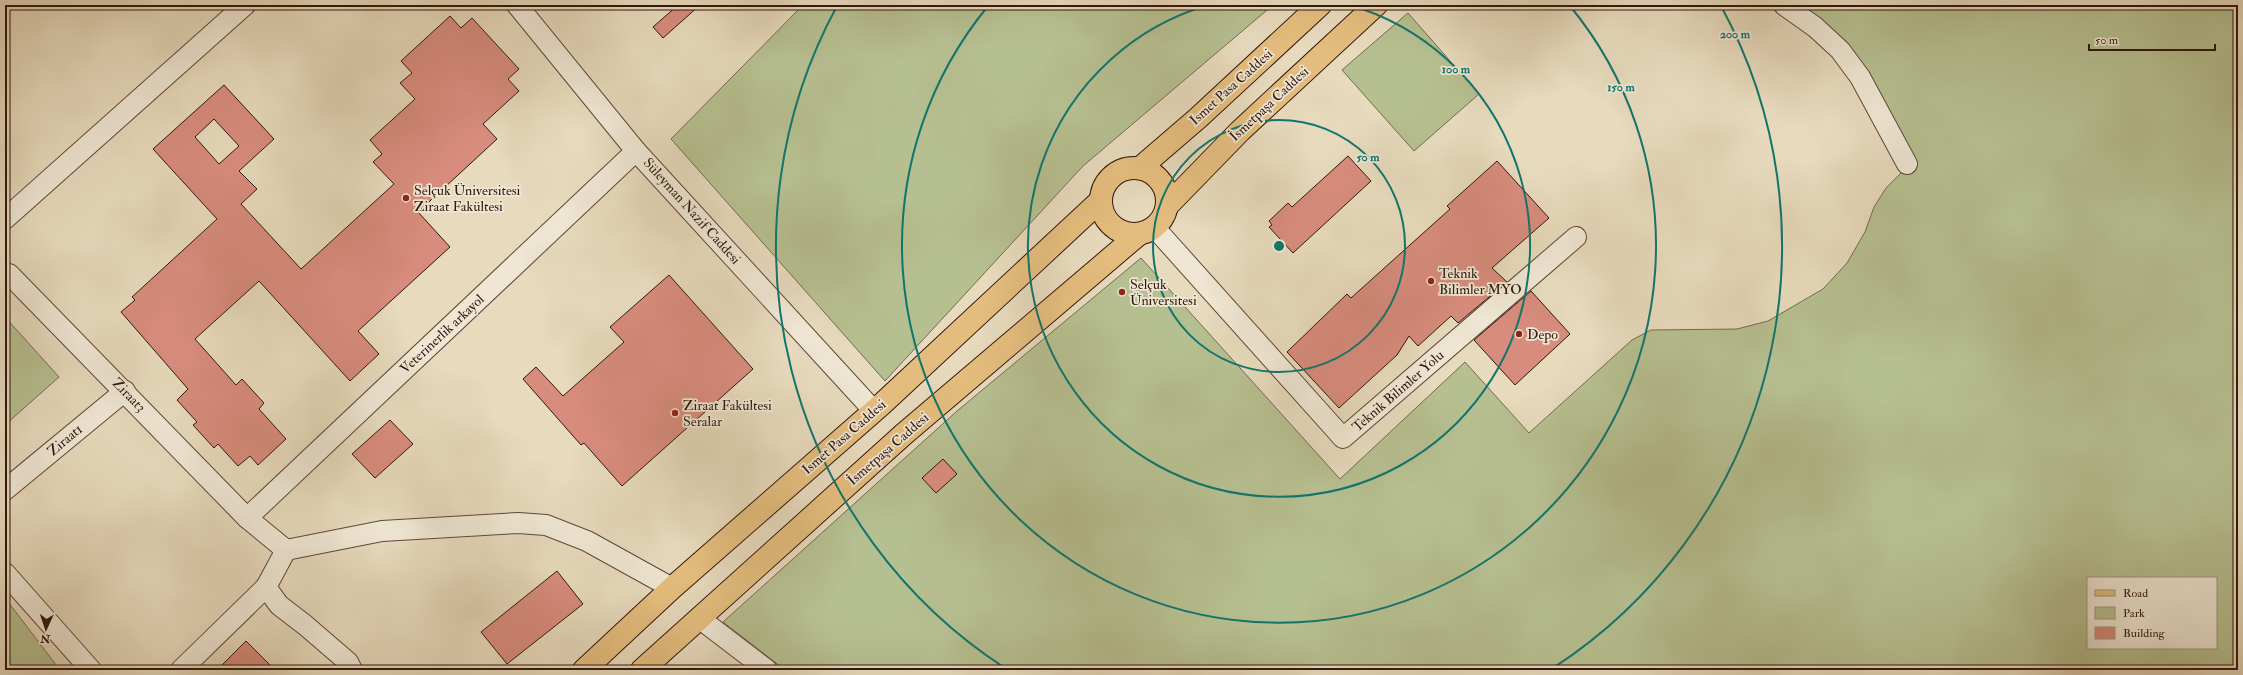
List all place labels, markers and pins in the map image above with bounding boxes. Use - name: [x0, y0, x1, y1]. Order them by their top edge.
- place label: Selçuk Üniversitesi Ziraat Fakültesi: [414, 182, 521, 215]
- marker: Selçuk Üniversitesi Ziraat Fakültesi: [401, 193, 411, 203]
- centre of rings: [1272, 239, 1286, 253]
- place label: Teknik Bilimler MYO: [1439, 265, 1522, 298]
- place label: Selçuk Üniversitesi: [1130, 276, 1197, 309]
- marker: Teknik Bilimler MYO: [1426, 276, 1436, 286]
- marker: Selçuk Üniversitesi: [1117, 287, 1127, 297]
- place label: Depo: [1527, 326, 1558, 344]
- marker: Depo: [1514, 329, 1524, 339]
- place label: Ziraat Fakültesi Seralar: [683, 397, 772, 430]
- marker: Ziraat Fakültesi Seralar: [670, 408, 680, 418]

